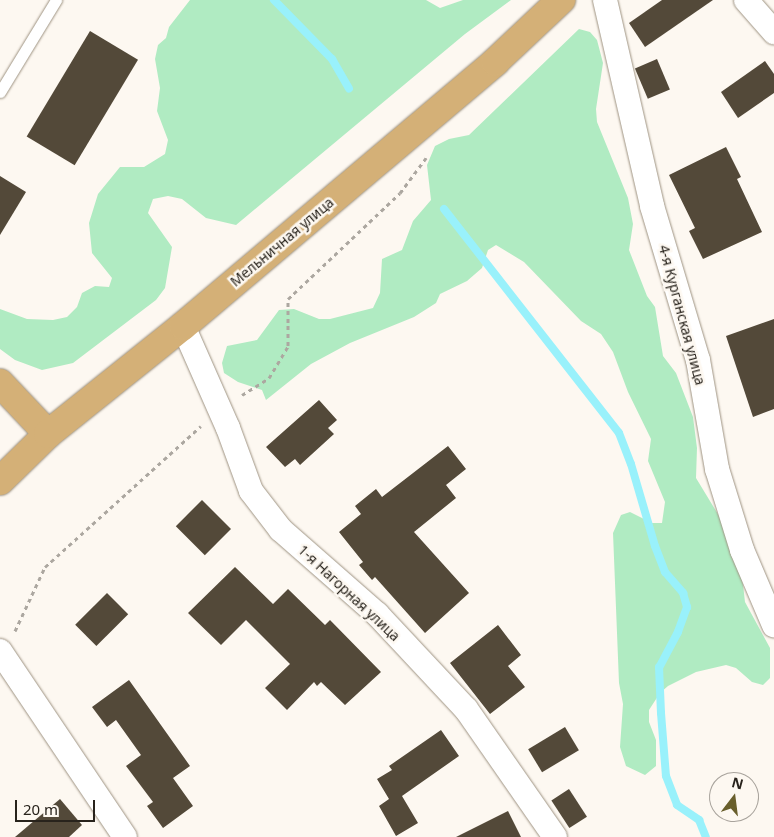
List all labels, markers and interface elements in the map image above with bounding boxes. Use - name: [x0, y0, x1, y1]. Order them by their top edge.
- street label: Мельничная улица: [227, 194, 337, 290]
- street label: 4-я Курганская улица: [655, 243, 709, 387]
- street label: 1-я Нагорная улица: [295, 541, 403, 645]
- north arrow: [709, 772, 759, 822]
- text: N: [730, 772, 746, 794]
- scale bar: [18, 790, 98, 822]
- text: 20 m: [23, 799, 58, 819]

